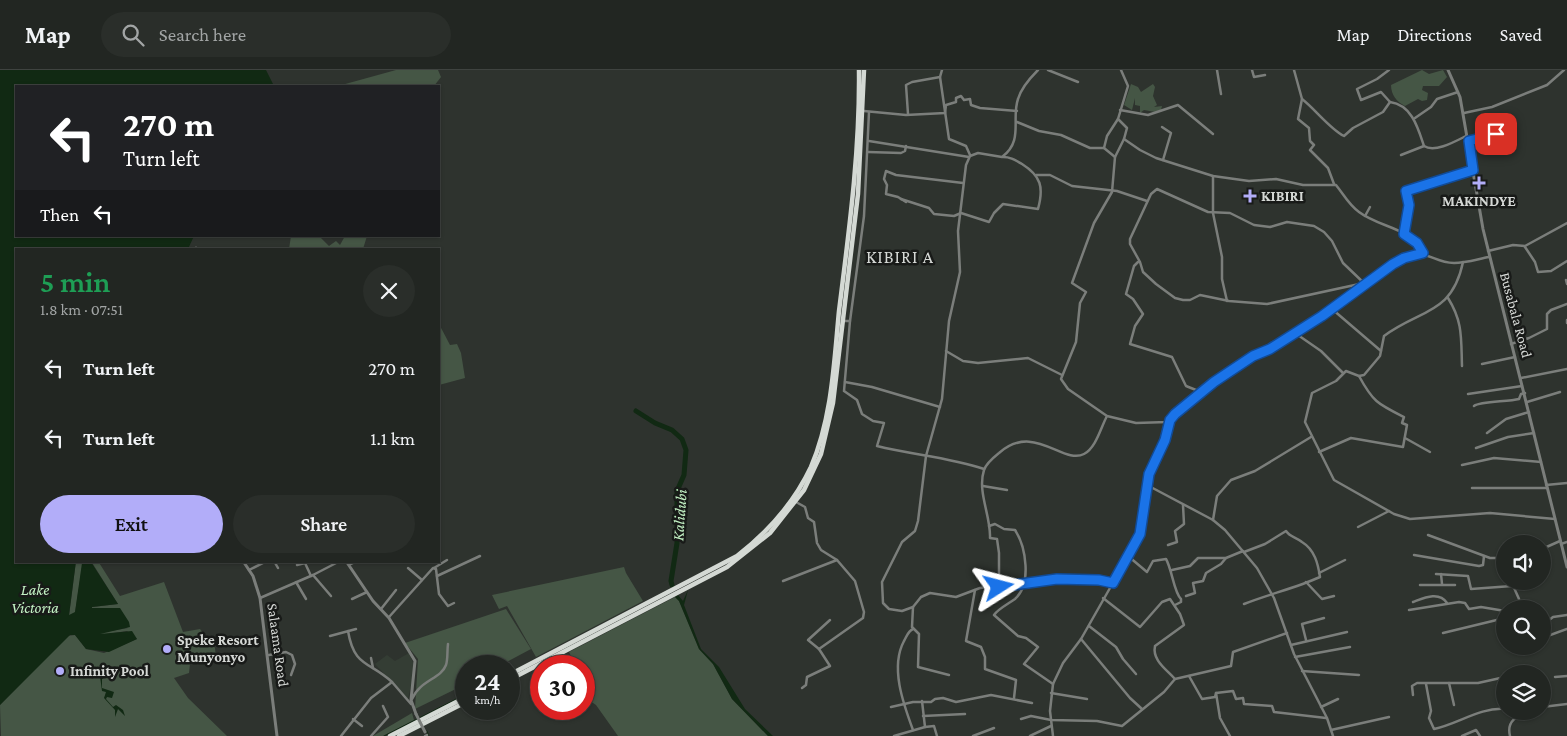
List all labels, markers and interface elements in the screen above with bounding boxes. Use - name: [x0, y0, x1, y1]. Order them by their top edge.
- search box: [101, 12, 451, 57]
- text: Map: [25, 21, 71, 48]
- icon: search: [119, 21, 147, 49]
- text: Search here: [159, 24, 246, 45]
- text: Map: [1337, 25, 1369, 45]
- text: Directions: [1397, 25, 1472, 45]
- text: Saved: [1500, 25, 1542, 45]
- icon: left: [40, 105, 105, 170]
- text: 270 m: [123, 105, 214, 144]
- pin: [1475, 113, 1517, 155]
- icon: arrive: [1482, 120, 1510, 148]
- text: Turn left: [123, 146, 200, 171]
- marker: MAKINDYE: [1472, 176, 1486, 190]
- place label: KIBIRI: [1261, 188, 1304, 204]
- marker: KIBIRI: [1243, 189, 1257, 203]
- place label: MAKINDYE: [1442, 193, 1516, 209]
- icon: left: [89, 200, 117, 228]
- text: Then: [40, 204, 79, 225]
- district label: KIBIRI A: [866, 247, 934, 267]
- text: 5 min: [40, 265, 110, 298]
- button: close: [363, 265, 415, 317]
- street label: Busabala Road: [1497, 271, 1535, 360]
- text: 1.8 km · 07:51: [40, 301, 123, 318]
- icon: left: [40, 354, 68, 382]
- text: Turn left: [83, 358, 155, 379]
- text: 270 m: [368, 358, 415, 379]
- icon: left: [40, 424, 68, 452]
- text: Turn left: [83, 428, 155, 449]
- text: 1.1 km: [370, 428, 415, 449]
- water label: Kalidubi: [669, 488, 690, 541]
- button: Exit: [40, 495, 223, 553]
- button: Share: [233, 495, 415, 553]
- map controls: [1496, 535, 1551, 720]
- button: sound: [1496, 535, 1551, 590]
- position arrow: [972, 560, 1024, 612]
- water label: Lake Victoria: [11, 581, 59, 616]
- button: search: [1496, 600, 1551, 655]
- street label: Salaama Road: [264, 602, 292, 688]
- place label: Speke Resort Munyonyo: [177, 632, 259, 665]
- marker: Speke Resort Munyonyo: [161, 643, 173, 655]
- speed limit sign: 30: [530, 655, 595, 720]
- place label: Infinity Pool: [70, 663, 149, 679]
- marker: Infinity Pool: [54, 665, 66, 677]
- button: layers: [1496, 665, 1551, 720]
- text: 24: [474, 668, 501, 695]
- text: km/h: [475, 693, 500, 707]

